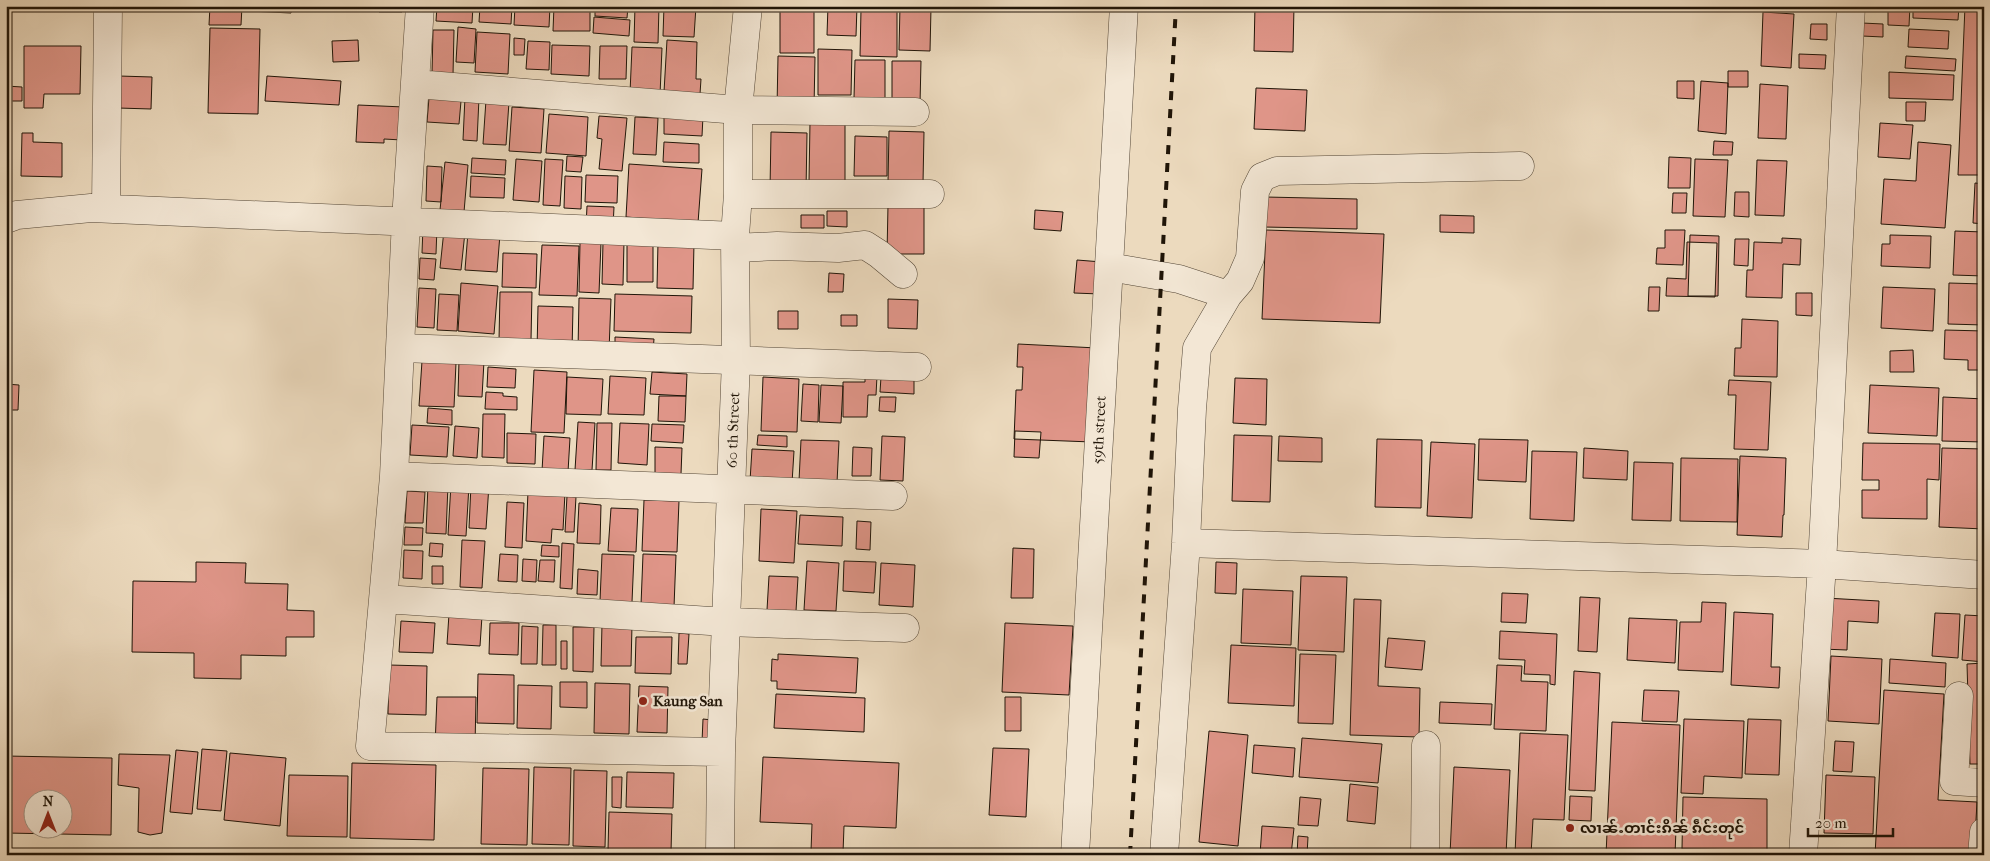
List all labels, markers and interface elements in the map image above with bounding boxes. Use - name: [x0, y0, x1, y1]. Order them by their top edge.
- street label: 60 th Street: [723, 391, 743, 468]
- street label: 59th street: [1088, 395, 1110, 465]
- place label: Kaung San: [653, 692, 723, 710]
- marker: Kaung San: [637, 695, 649, 707]
- north arrow: [22, 788, 72, 838]
- text: N: [43, 793, 54, 810]
- scale bar: [1808, 806, 1892, 838]
- text: 20 m: [1815, 814, 1847, 832]
- place label: လၢၼ်ႉတၢင်းၵိၼ် ၵဵင်းတုင်: [1580, 818, 1745, 840]
- marker: လၢၼ်ႉတၢင်းၵိၼ် ၵဵင်းတုင်: [1564, 822, 1576, 834]

